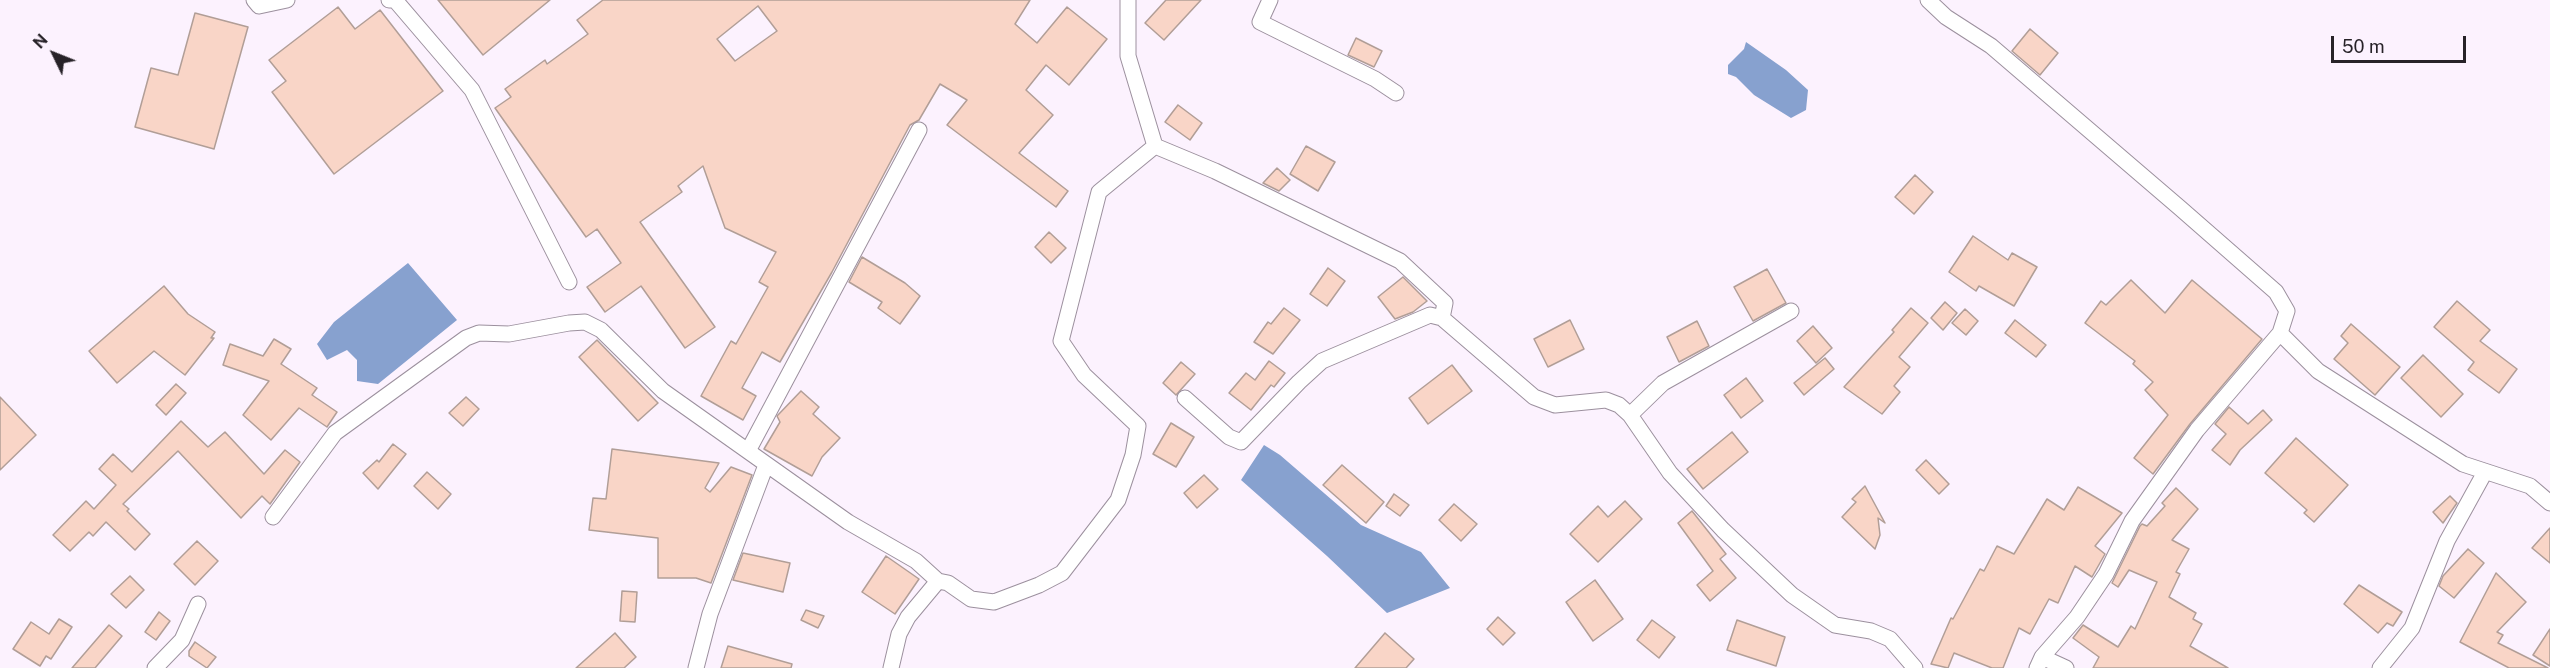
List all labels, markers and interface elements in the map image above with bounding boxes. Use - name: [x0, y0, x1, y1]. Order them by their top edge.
- north arrow: [24, 24, 84, 84]
- scale bar: [2334, 24, 2469, 62]
- text: N: [29, 30, 52, 52]
- text: 50 m: [2342, 36, 2385, 57]

